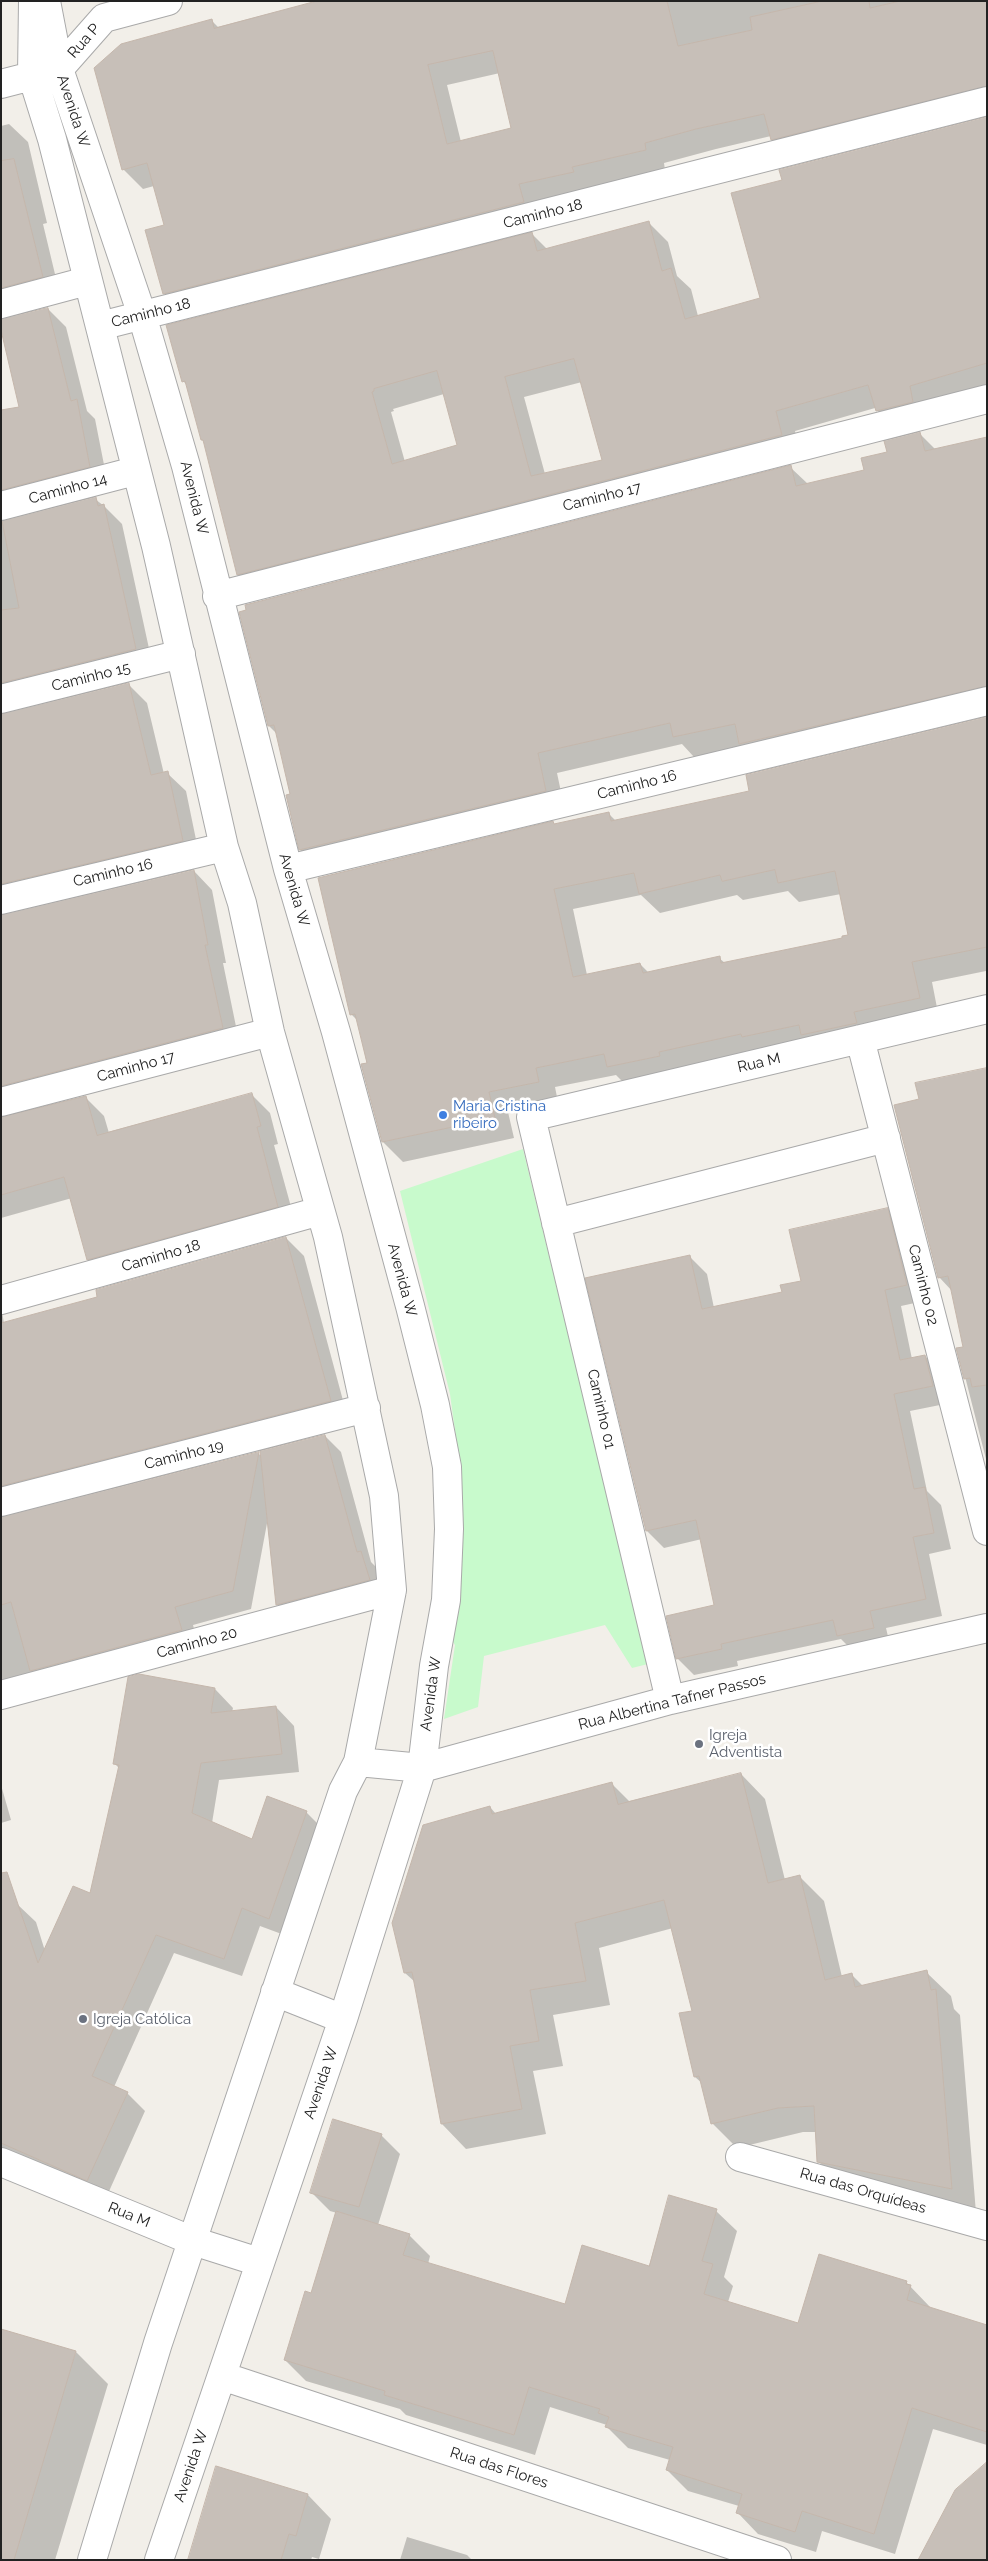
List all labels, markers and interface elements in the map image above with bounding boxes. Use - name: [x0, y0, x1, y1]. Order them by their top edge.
- street label: Rua P: [64, 20, 104, 62]
- street label: Avenida W: [53, 72, 93, 150]
- street label: Caminho 18: [501, 195, 585, 233]
- street label: Caminho 18: [109, 294, 193, 332]
- street label: Avenida W: [176, 459, 212, 537]
- street label: Caminho 14: [27, 470, 109, 508]
- street label: Caminho 17: [561, 479, 643, 515]
- street label: Caminho 15: [50, 659, 132, 695]
- street label: Caminho 16: [595, 766, 679, 804]
- street label: Avenida W: [275, 851, 313, 929]
- street label: Caminho 16: [71, 855, 155, 891]
- street label: Caminho 17: [95, 1048, 177, 1086]
- street label: Rua M: [736, 1049, 782, 1077]
- place label: Maria Cristina ribeiro: [453, 1097, 546, 1132]
- marker: Maria Cristina ribeiro: [437, 1109, 449, 1121]
- street label: Caminho 18: [120, 1236, 202, 1276]
- street label: Avenida W: [384, 1241, 420, 1319]
- street label: Caminho 02: [904, 1243, 942, 1327]
- street label: Caminho 01: [583, 1367, 619, 1451]
- street label: Caminho 19: [143, 1436, 225, 1474]
- street label: Caminho 20: [155, 1624, 239, 1662]
- street label: Avenida W: [417, 1656, 445, 1732]
- street label: Rua Albertina Tafner Passos: [576, 1670, 768, 1734]
- place label: Igreja Adventista: [709, 1726, 782, 1761]
- marker: Igreja Adventista: [693, 1738, 705, 1750]
- place label: Igreja Católica: [93, 2010, 191, 2028]
- marker: Igreja Católica: [77, 2013, 89, 2025]
- street label: Avenida W: [300, 2045, 342, 2121]
- street label: Rua das Orquídeas: [798, 2164, 928, 2218]
- street label: Rua M: [105, 2198, 153, 2232]
- street label: Avenida W: [170, 2428, 212, 2504]
- street label: Rua das Flores: [448, 2444, 550, 2492]

